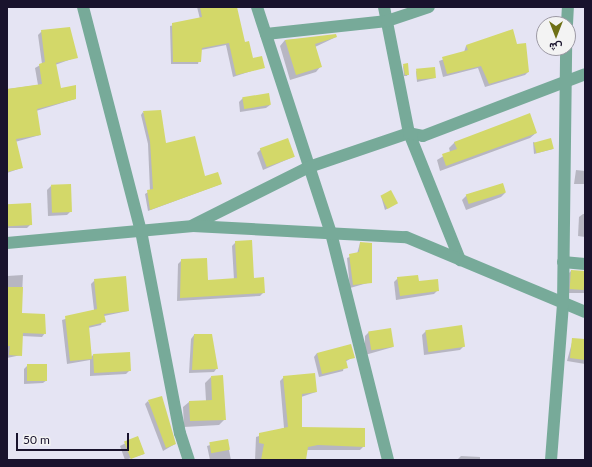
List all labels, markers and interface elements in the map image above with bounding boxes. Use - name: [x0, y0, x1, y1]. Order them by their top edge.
- north arrow: [536, 16, 576, 56]
- text: ش: [549, 41, 563, 54]
- scale bar: [18, 425, 131, 451]
- text: 50 m: [23, 432, 50, 447]

